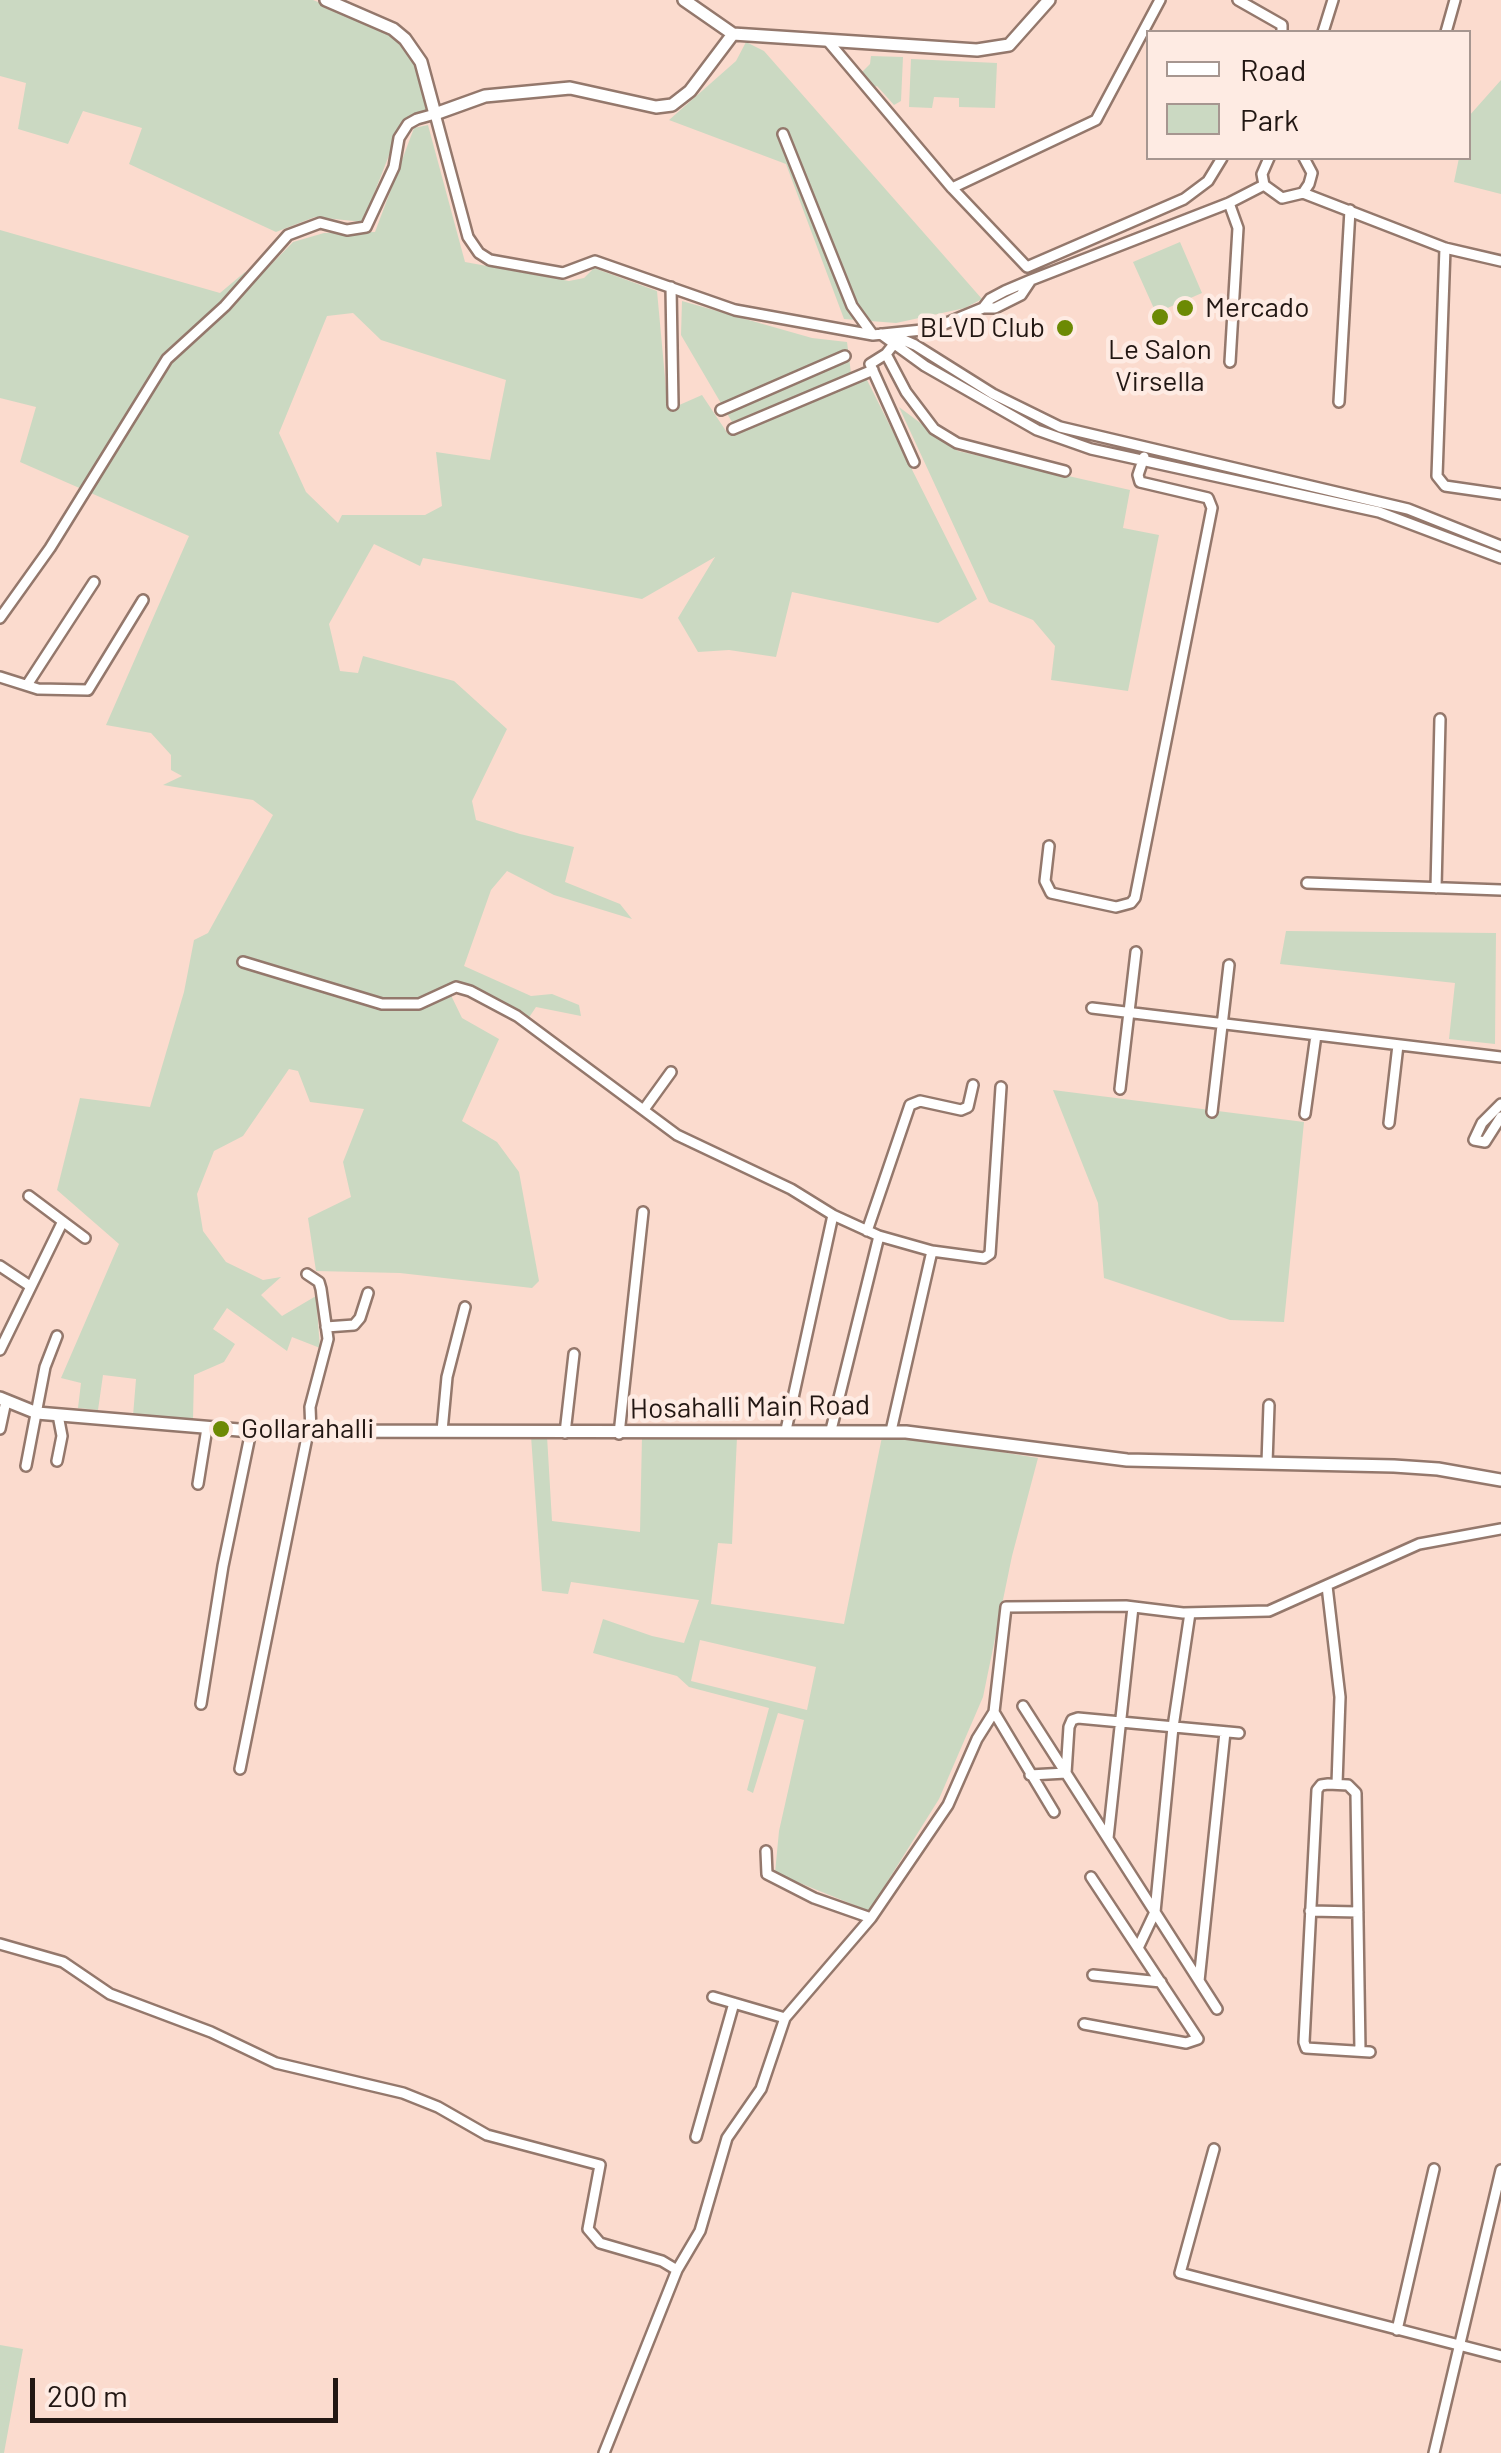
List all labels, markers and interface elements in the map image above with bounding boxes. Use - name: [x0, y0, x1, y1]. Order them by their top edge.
- legend: [1146, 30, 1471, 160]
- text: Road: [1240, 51, 1306, 87]
- text: Park: [1240, 101, 1299, 137]
- place label: Mercado: [1205, 291, 1309, 325]
- marker: Mercado: [1174, 297, 1196, 319]
- marker: Le Salon Virsella: [1149, 306, 1171, 328]
- place label: BLVD Club: [920, 311, 1045, 345]
- marker: BLVD Club: [1054, 317, 1076, 339]
- place label: Le Salon Virsella: [1108, 333, 1212, 399]
- street label: Hosahalli Main Road: [630, 1388, 870, 1426]
- place label: Gollarahalli: [241, 1412, 374, 1446]
- marker: Gollarahalli: [210, 1418, 232, 1440]
- scale bar: [35, 2358, 342, 2420]
- text: 200 m: [47, 2377, 128, 2413]

